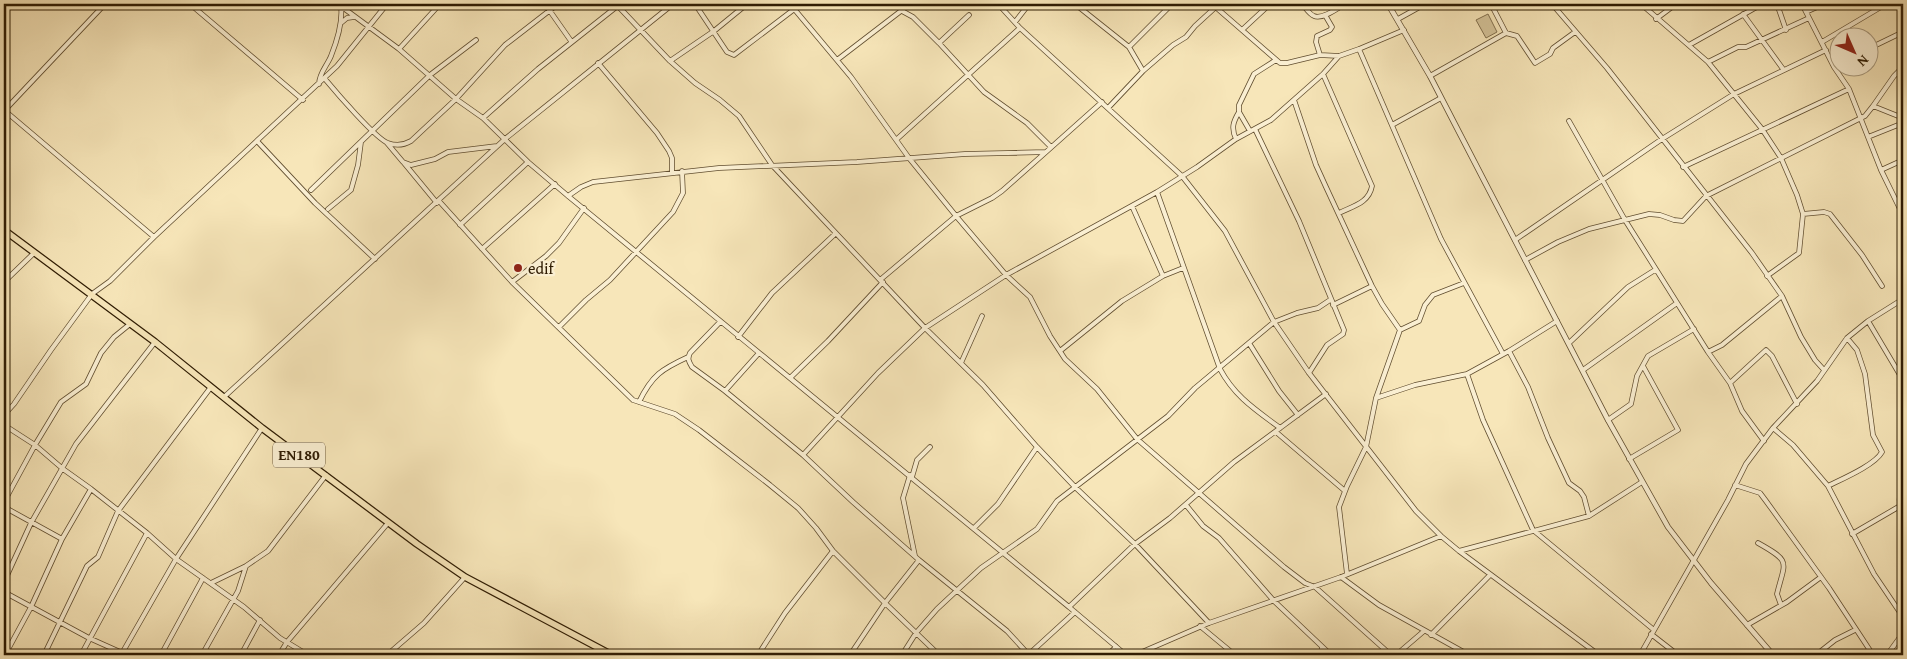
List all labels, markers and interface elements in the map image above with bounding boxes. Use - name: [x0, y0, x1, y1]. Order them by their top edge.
- north arrow: [1830, 28, 1880, 78]
- text: N: [1852, 51, 1874, 72]
- place label: edif: [528, 256, 556, 280]
- marker: edif: [512, 262, 524, 274]
- road number: EN180: [273, 442, 325, 468]

